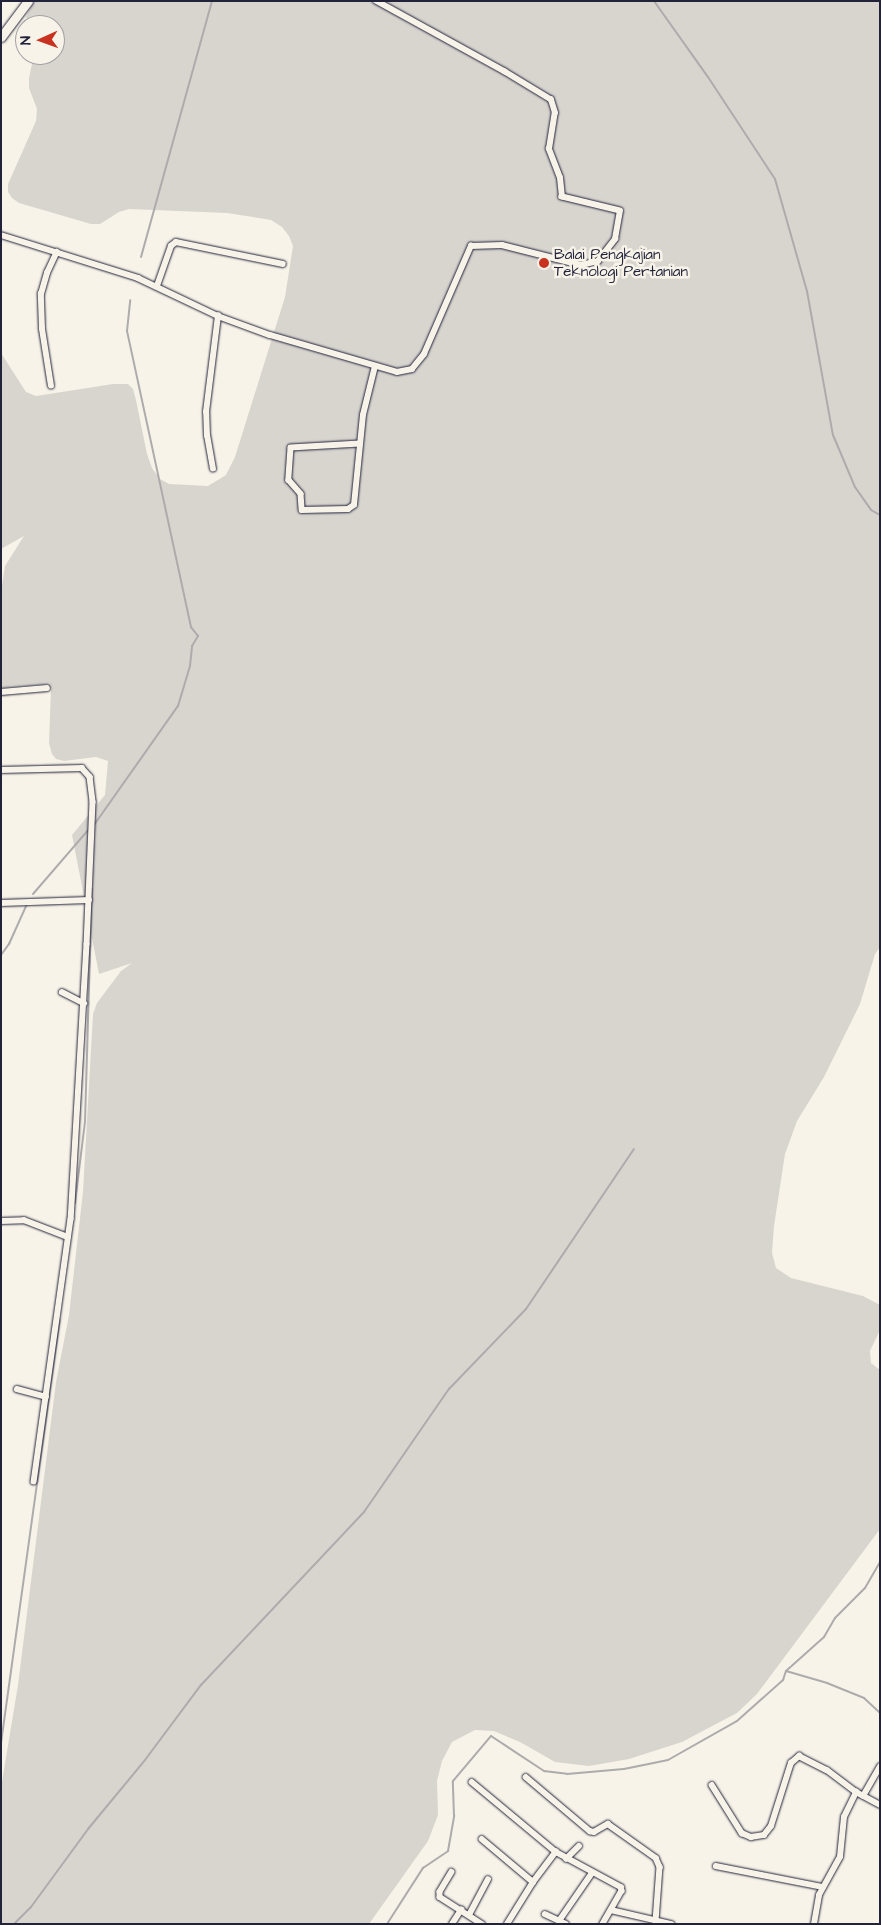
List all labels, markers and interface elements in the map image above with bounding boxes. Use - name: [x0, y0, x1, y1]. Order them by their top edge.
- north arrow: [15, 15, 65, 65]
- text: N: [16, 36, 36, 45]
- place label: Balai Pengkajian Teknologi Pertanian: [554, 245, 688, 280]
- marker: Balai Pengkajian Teknologi Pertanian: [538, 257, 550, 269]

